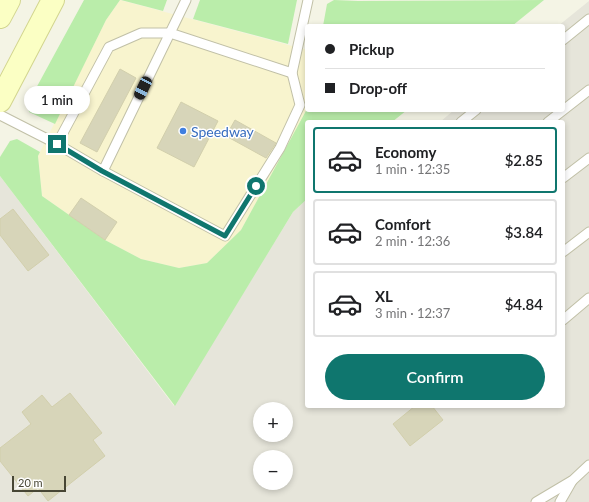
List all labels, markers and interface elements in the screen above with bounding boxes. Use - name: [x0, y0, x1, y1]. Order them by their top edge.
- text: Pickup: [349, 40, 394, 58]
- car: [132, 75, 154, 101]
- text: Drop-off: [349, 79, 407, 97]
- callout: 1 min: [24, 86, 90, 114]
- text: 1 min: [41, 92, 73, 108]
- place label: Speedway: [191, 123, 255, 140]
- marker: Speedway: [178, 126, 188, 136]
- route end: [48, 135, 66, 153]
- icon: car: [327, 142, 363, 178]
- text: Economy: [375, 143, 436, 161]
- text: $2.85: [505, 151, 543, 169]
- text: 1 min · 12:35: [375, 161, 450, 177]
- route start: [247, 177, 265, 195]
- icon: car: [327, 214, 363, 250]
- text: Comfort: [375, 215, 431, 233]
- text: $3.84: [505, 223, 543, 241]
- text: 2 min · 12:36: [375, 233, 450, 249]
- icon: car: [327, 286, 363, 322]
- text: XL: [375, 287, 393, 305]
- text: $4.84: [505, 295, 543, 313]
- text: 3 min · 12:37: [375, 305, 450, 321]
- button: Confirm: [325, 354, 545, 400]
- map controls: [253, 402, 293, 490]
- button: +: [253, 402, 293, 442]
- button: −: [253, 450, 293, 490]
- scale bar: [12, 474, 66, 493]
- text: 20 m: [18, 476, 43, 489]

